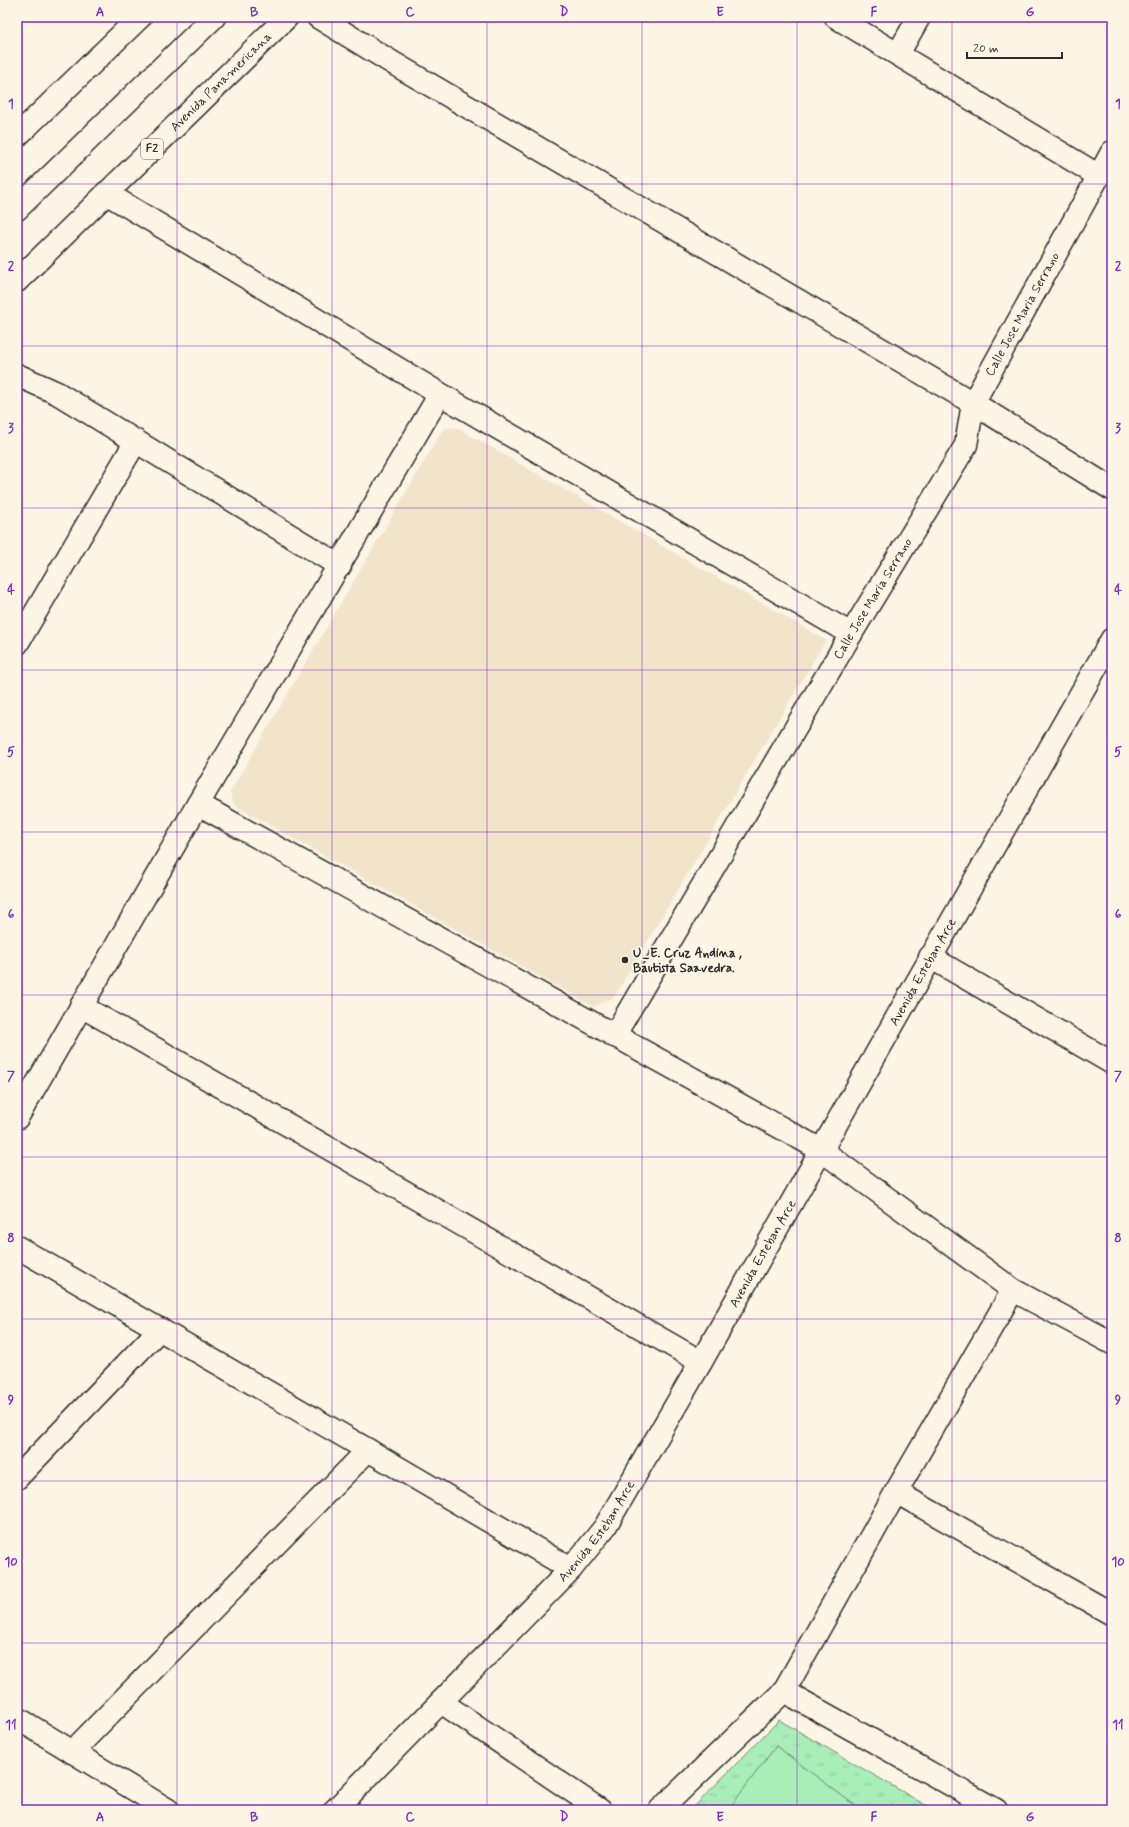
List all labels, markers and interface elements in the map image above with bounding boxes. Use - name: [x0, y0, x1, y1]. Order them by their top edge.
- text: A: [96, 4, 104, 21]
- text: B: [250, 4, 259, 21]
- text: C: [405, 4, 415, 21]
- text: D: [560, 4, 569, 21]
- text: E: [716, 4, 724, 21]
- text: F: [871, 4, 878, 21]
- text: G: [1026, 4, 1035, 21]
- street label: Avenida Panamericana: [166, 28, 275, 135]
- scale bar: [967, 34, 1062, 60]
- text: 20 m: [973, 41, 999, 57]
- text: 1: [8, 96, 14, 113]
- text: 1: [1115, 96, 1121, 113]
- road number: F2: [141, 139, 163, 159]
- street label: Calle Jose Maria Serrano: [981, 249, 1063, 379]
- text: 2: [8, 258, 15, 275]
- text: 2: [1115, 258, 1122, 275]
- text: 3: [8, 420, 14, 437]
- text: 3: [1115, 420, 1121, 437]
- street label: Calle Jose Maria Serrano: [829, 535, 916, 663]
- text: 4: [7, 582, 15, 599]
- text: 4: [1114, 582, 1122, 599]
- text: 5: [7, 744, 15, 761]
- text: 5: [1114, 744, 1122, 761]
- text: 6: [8, 906, 15, 923]
- text: 6: [1115, 906, 1122, 923]
- street label: Avenida Esteban Arce: [885, 915, 960, 1029]
- place label: U_E. Cruz Andina , Bautista Saavedra.: [633, 945, 742, 977]
- marker: U_E. Cruz Andina , Bautista Saavedra.: [620, 955, 630, 965]
- text: 7: [7, 1068, 15, 1085]
- text: 7: [1114, 1068, 1122, 1085]
- street label: Avenida Esteban Arce: [725, 1197, 800, 1310]
- text: 8: [7, 1230, 15, 1247]
- text: 8: [1114, 1230, 1122, 1247]
- text: 9: [8, 1392, 15, 1409]
- text: 9: [1115, 1392, 1122, 1409]
- street label: Avenida Esteban Arce: [554, 1478, 639, 1586]
- text: 10: [4, 1554, 18, 1571]
- text: 10: [1111, 1554, 1125, 1571]
- text: 11: [5, 1717, 17, 1734]
- text: 11: [1112, 1717, 1124, 1734]
- text: A: [96, 1809, 104, 1826]
- text: B: [250, 1809, 259, 1826]
- text: C: [405, 1809, 415, 1826]
- text: D: [560, 1809, 569, 1826]
- text: E: [716, 1809, 724, 1826]
- text: F: [871, 1809, 878, 1826]
- text: G: [1026, 1809, 1035, 1826]

